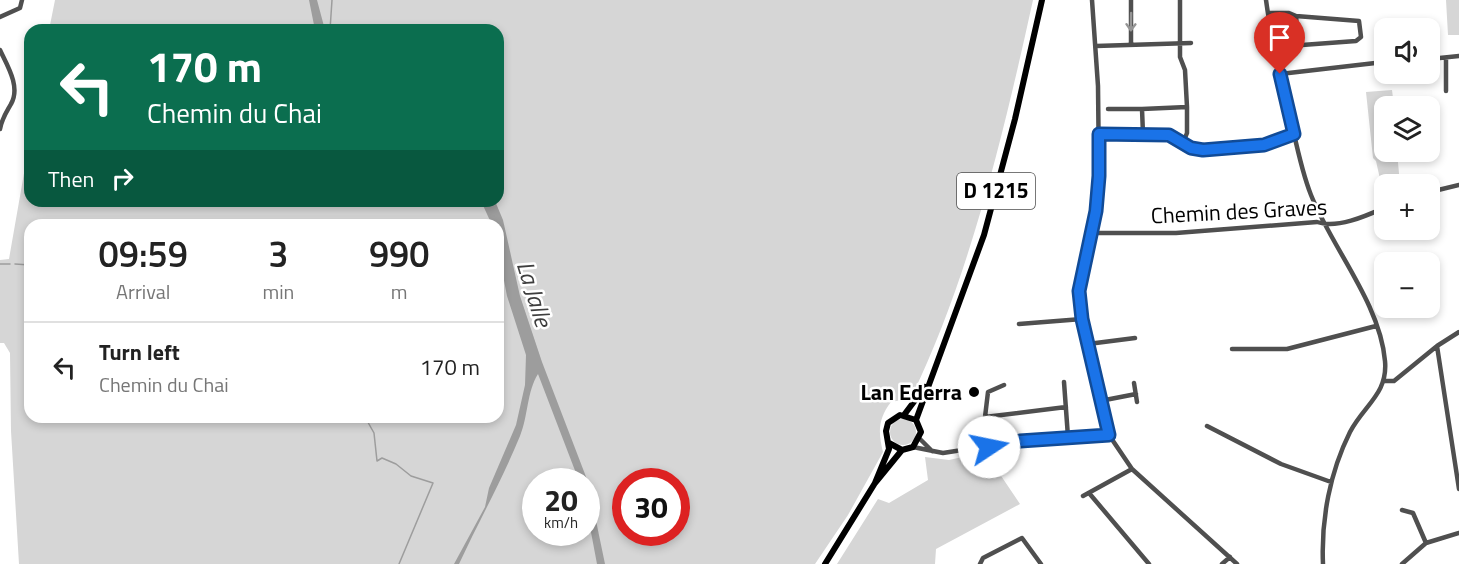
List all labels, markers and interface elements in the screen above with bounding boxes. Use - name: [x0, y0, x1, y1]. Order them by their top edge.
- one-way arrow: [1125, 11, 1137, 31]
- pin: [1254, 12, 1305, 74]
- map controls: [1374, 18, 1440, 318]
- button: sound: [1374, 18, 1440, 84]
- icon: arrive: [1263, 21, 1296, 54]
- text: 170 m: [147, 34, 262, 98]
- icon: left: [48, 48, 126, 126]
- text: Chemin du Chai: [147, 92, 322, 133]
- button: layers: [1374, 96, 1440, 162]
- text: Then: [48, 162, 94, 196]
- icon: right: [106, 162, 139, 195]
- road number: D 1215: [957, 173, 1035, 209]
- button: +: [1374, 174, 1440, 240]
- street label: Chemin des Graves: [1150, 189, 1328, 233]
- text: 09:59: [99, 226, 188, 281]
- text: 3: [268, 226, 288, 281]
- text: 990: [369, 226, 429, 281]
- button: −: [1374, 252, 1440, 318]
- water label: La Jalle: [508, 256, 563, 333]
- text: Arrival: [116, 276, 170, 307]
- text: min: [262, 276, 294, 307]
- text: m: [391, 276, 407, 307]
- text: Turn left: [99, 335, 180, 369]
- text: 170 m: [420, 350, 480, 384]
- icon: left: [48, 351, 81, 384]
- text: Chemin du Chai: [99, 369, 229, 400]
- place label: Lan Ederra: [860, 375, 962, 409]
- marker: Lan Ederra: [967, 385, 981, 399]
- position arrow: [957, 415, 1021, 479]
- speed limit sign: 30: [612, 468, 690, 546]
- text: 20: [544, 477, 578, 523]
- text: km/h: [544, 511, 578, 534]

